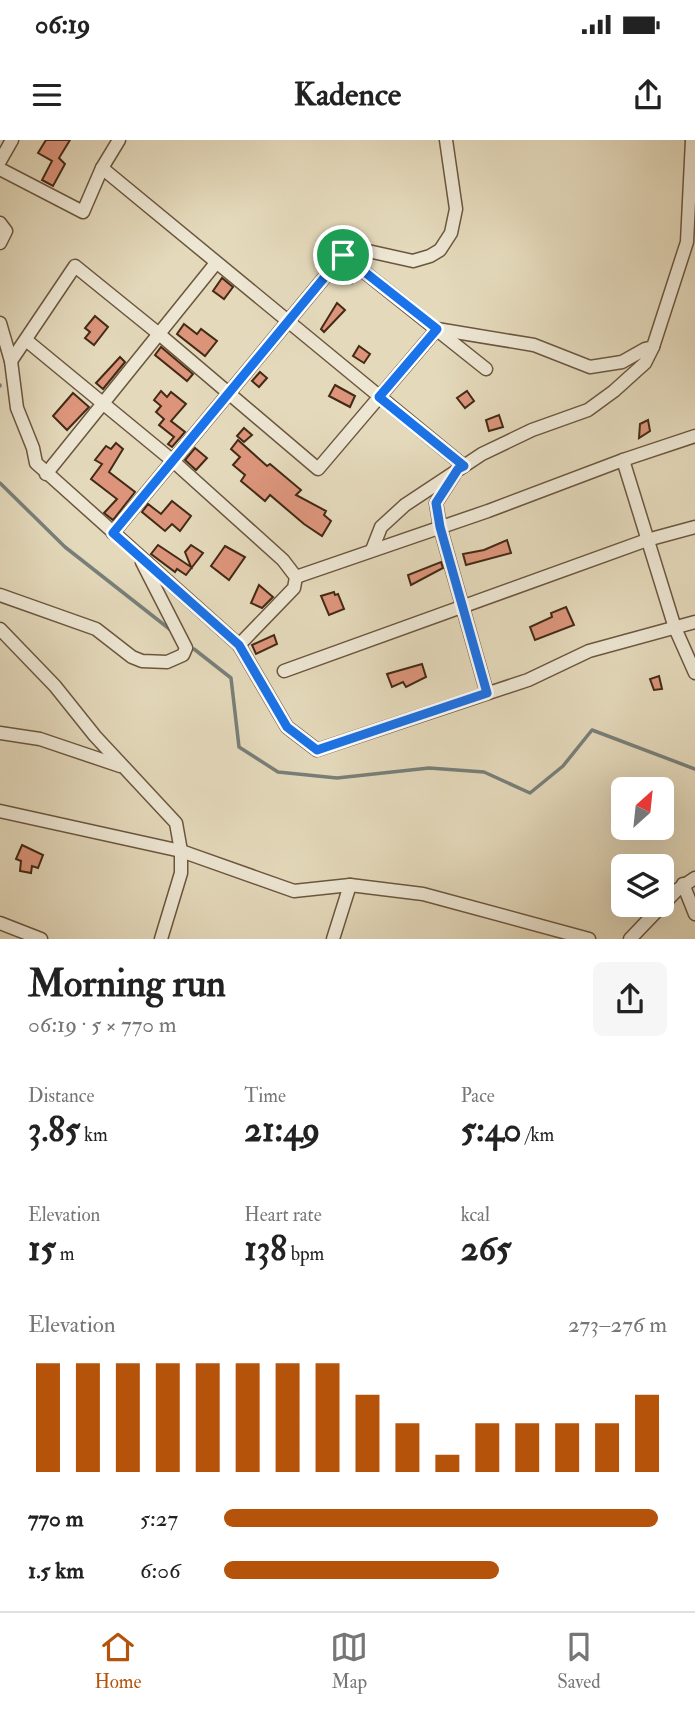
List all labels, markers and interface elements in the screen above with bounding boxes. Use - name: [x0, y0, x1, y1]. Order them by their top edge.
- text: 06:19: [35, 9, 90, 41]
- text: Kadence: [294, 75, 401, 115]
- icon: menu: [28, 76, 66, 114]
- icon: share: [629, 76, 667, 114]
- pin: [313, 225, 373, 285]
- icon: arrive: [324, 236, 362, 274]
- north arrow: [611, 777, 674, 840]
- map controls: [611, 777, 674, 917]
- button: layers: [611, 854, 674, 917]
- text: Morning run: [28, 960, 226, 1008]
- button: share: [593, 962, 667, 1036]
- text: 06:19 · 5 × 770 m: [28, 1010, 177, 1039]
- text: Distance: [28, 1084, 94, 1108]
- text: Time: [244, 1084, 286, 1108]
- text: Pace: [461, 1084, 495, 1108]
- text: 3.85: [28, 1108, 80, 1152]
- text: 21:49: [244, 1108, 320, 1152]
- text: 5:40: [461, 1108, 522, 1152]
- text: km: [80, 1123, 108, 1147]
- text: /km: [522, 1123, 554, 1147]
- text: Elevation: [28, 1203, 100, 1227]
- text: Heart rate: [244, 1203, 322, 1227]
- text: kcal: [461, 1203, 490, 1227]
- text: 15: [28, 1227, 56, 1271]
- text: 138: [244, 1227, 287, 1271]
- text: 265: [461, 1227, 511, 1271]
- text: m: [56, 1242, 75, 1266]
- text: bpm: [287, 1242, 324, 1266]
- text: Elevation: [28, 1310, 116, 1339]
- text: 273–276 m: [568, 1310, 667, 1339]
- text: 770 m: [28, 1504, 84, 1533]
- text: 5:27: [140, 1504, 178, 1533]
- text: 1.5 km: [28, 1556, 84, 1585]
- text: 6:06: [140, 1556, 181, 1585]
- tab: Home: [94, 1628, 142, 1694]
- tab: Map: [330, 1628, 368, 1694]
- tab: Saved: [557, 1628, 601, 1694]

